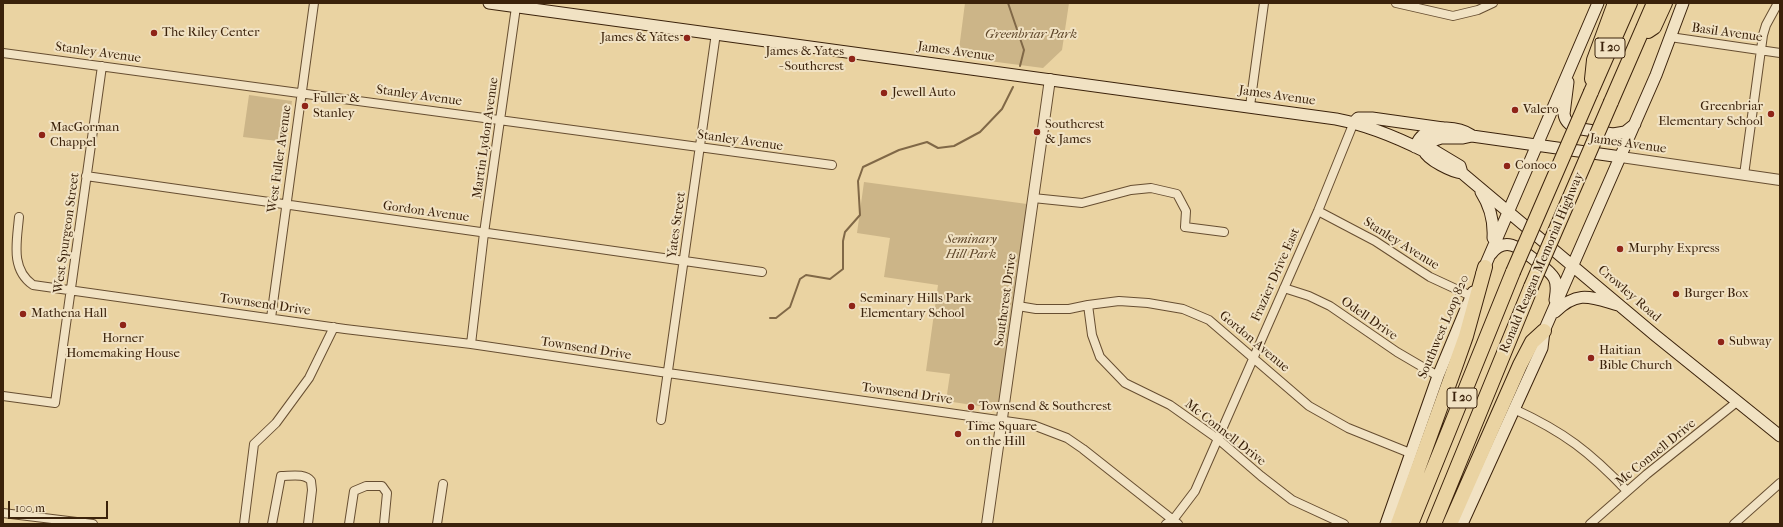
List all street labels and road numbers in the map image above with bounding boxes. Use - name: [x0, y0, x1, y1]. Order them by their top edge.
- street label: Basil Avenue: [1691, 20, 1763, 46]
- road number: I 20: [1595, 38, 1625, 58]
- street label: Stanley Avenue: [54, 39, 142, 67]
- street label: James Avenue: [917, 39, 995, 65]
- street label: Martin Lydon Avenue: [470, 76, 502, 200]
- street label: Stanley Avenue: [375, 82, 463, 110]
- street label: James Avenue: [1238, 83, 1316, 109]
- street label: West Fuller Avenue: [265, 104, 295, 214]
- street label: Stanley Avenue: [696, 127, 784, 155]
- street label: James Avenue: [1589, 131, 1667, 157]
- street label: Ronald Reagan Memorial Highway: [1497, 170, 1587, 356]
- street label: West Spurgeon Street: [51, 172, 83, 294]
- street label: Yates Street: [665, 191, 689, 259]
- street label: Gordon Avenue: [382, 198, 470, 226]
- street label: Stanley Avenue: [1360, 215, 1442, 273]
- street label: Frazier Drive East: [1248, 226, 1304, 324]
- street label: Southcrest Drive: [992, 252, 1020, 348]
- street label: Crowley Road: [1594, 262, 1664, 326]
- street label: Southwest Loop 820: [1415, 273, 1473, 381]
- street label: Townsend Drive: [219, 291, 311, 319]
- street label: Odell Drive: [1338, 294, 1400, 344]
- street label: Gordon Avenue: [1216, 308, 1292, 376]
- street label: Townsend Drive: [540, 334, 632, 364]
- street label: Townsend Drive: [861, 380, 953, 408]
- road number: I 20: [1447, 388, 1477, 408]
- street label: Mc Connell Drive: [1181, 396, 1269, 470]
- street label: Mc Connell Drive: [1613, 416, 1699, 490]

